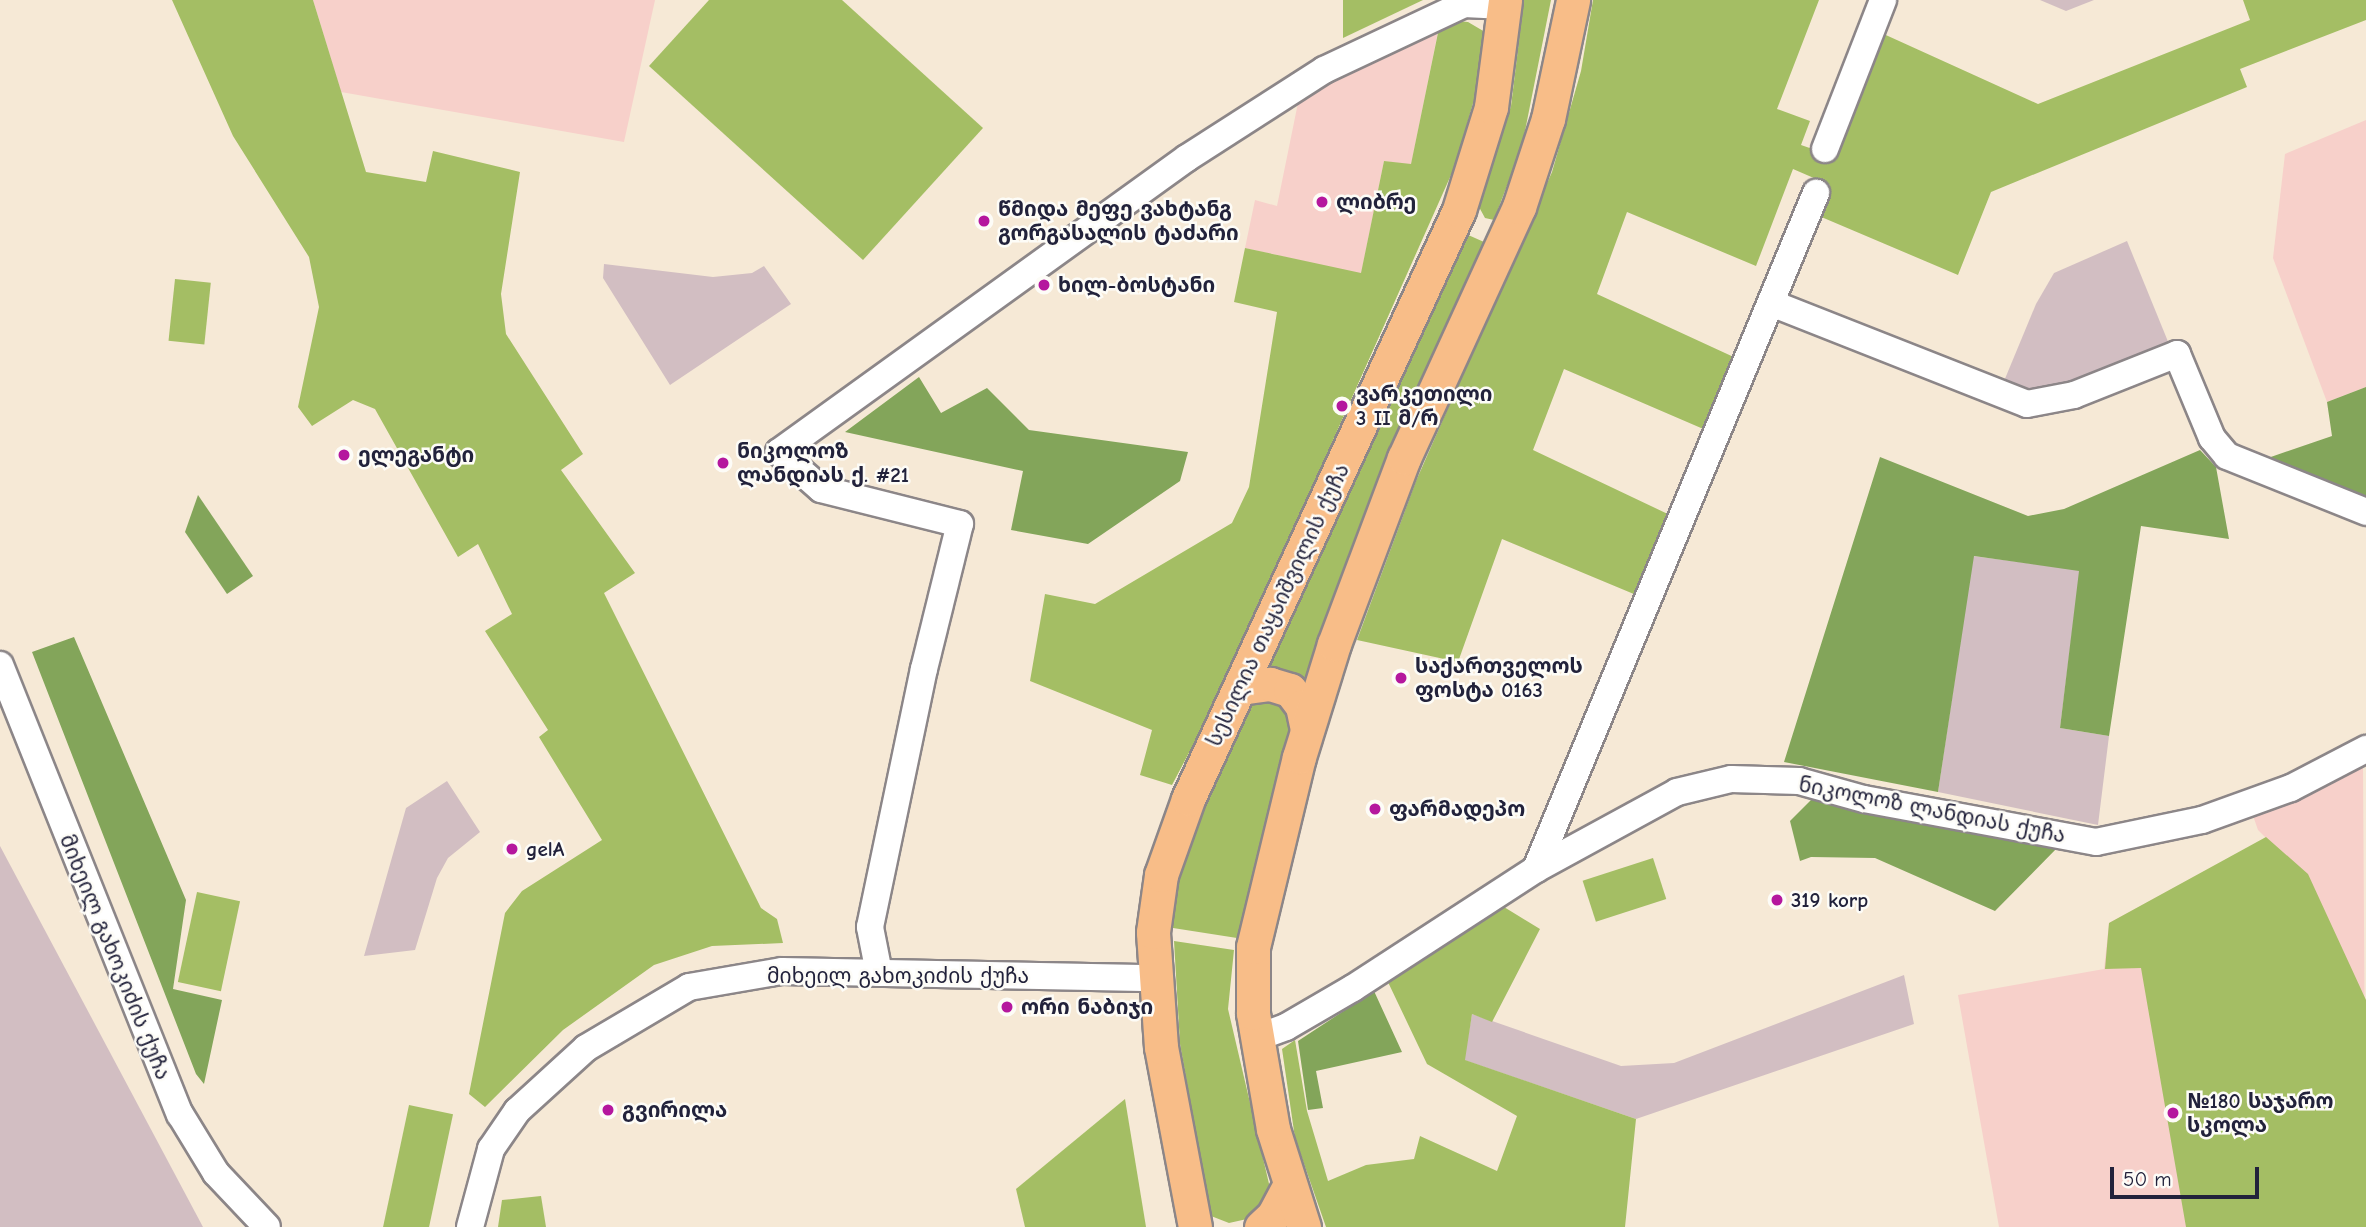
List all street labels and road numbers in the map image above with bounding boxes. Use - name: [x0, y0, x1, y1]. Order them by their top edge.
- street label: სესილია თაყაიშვილის ქუჩა: [1201, 460, 1355, 750]
- street label: ნიკოლოზ ლანდიას ქუჩა: [1797, 772, 2067, 848]
- street label: მიხეილ გახოკიძის ქუჩა: [54, 831, 176, 1083]
- street label: მიხეილ გახოკიძის ქუჩა: [767, 963, 1029, 989]

